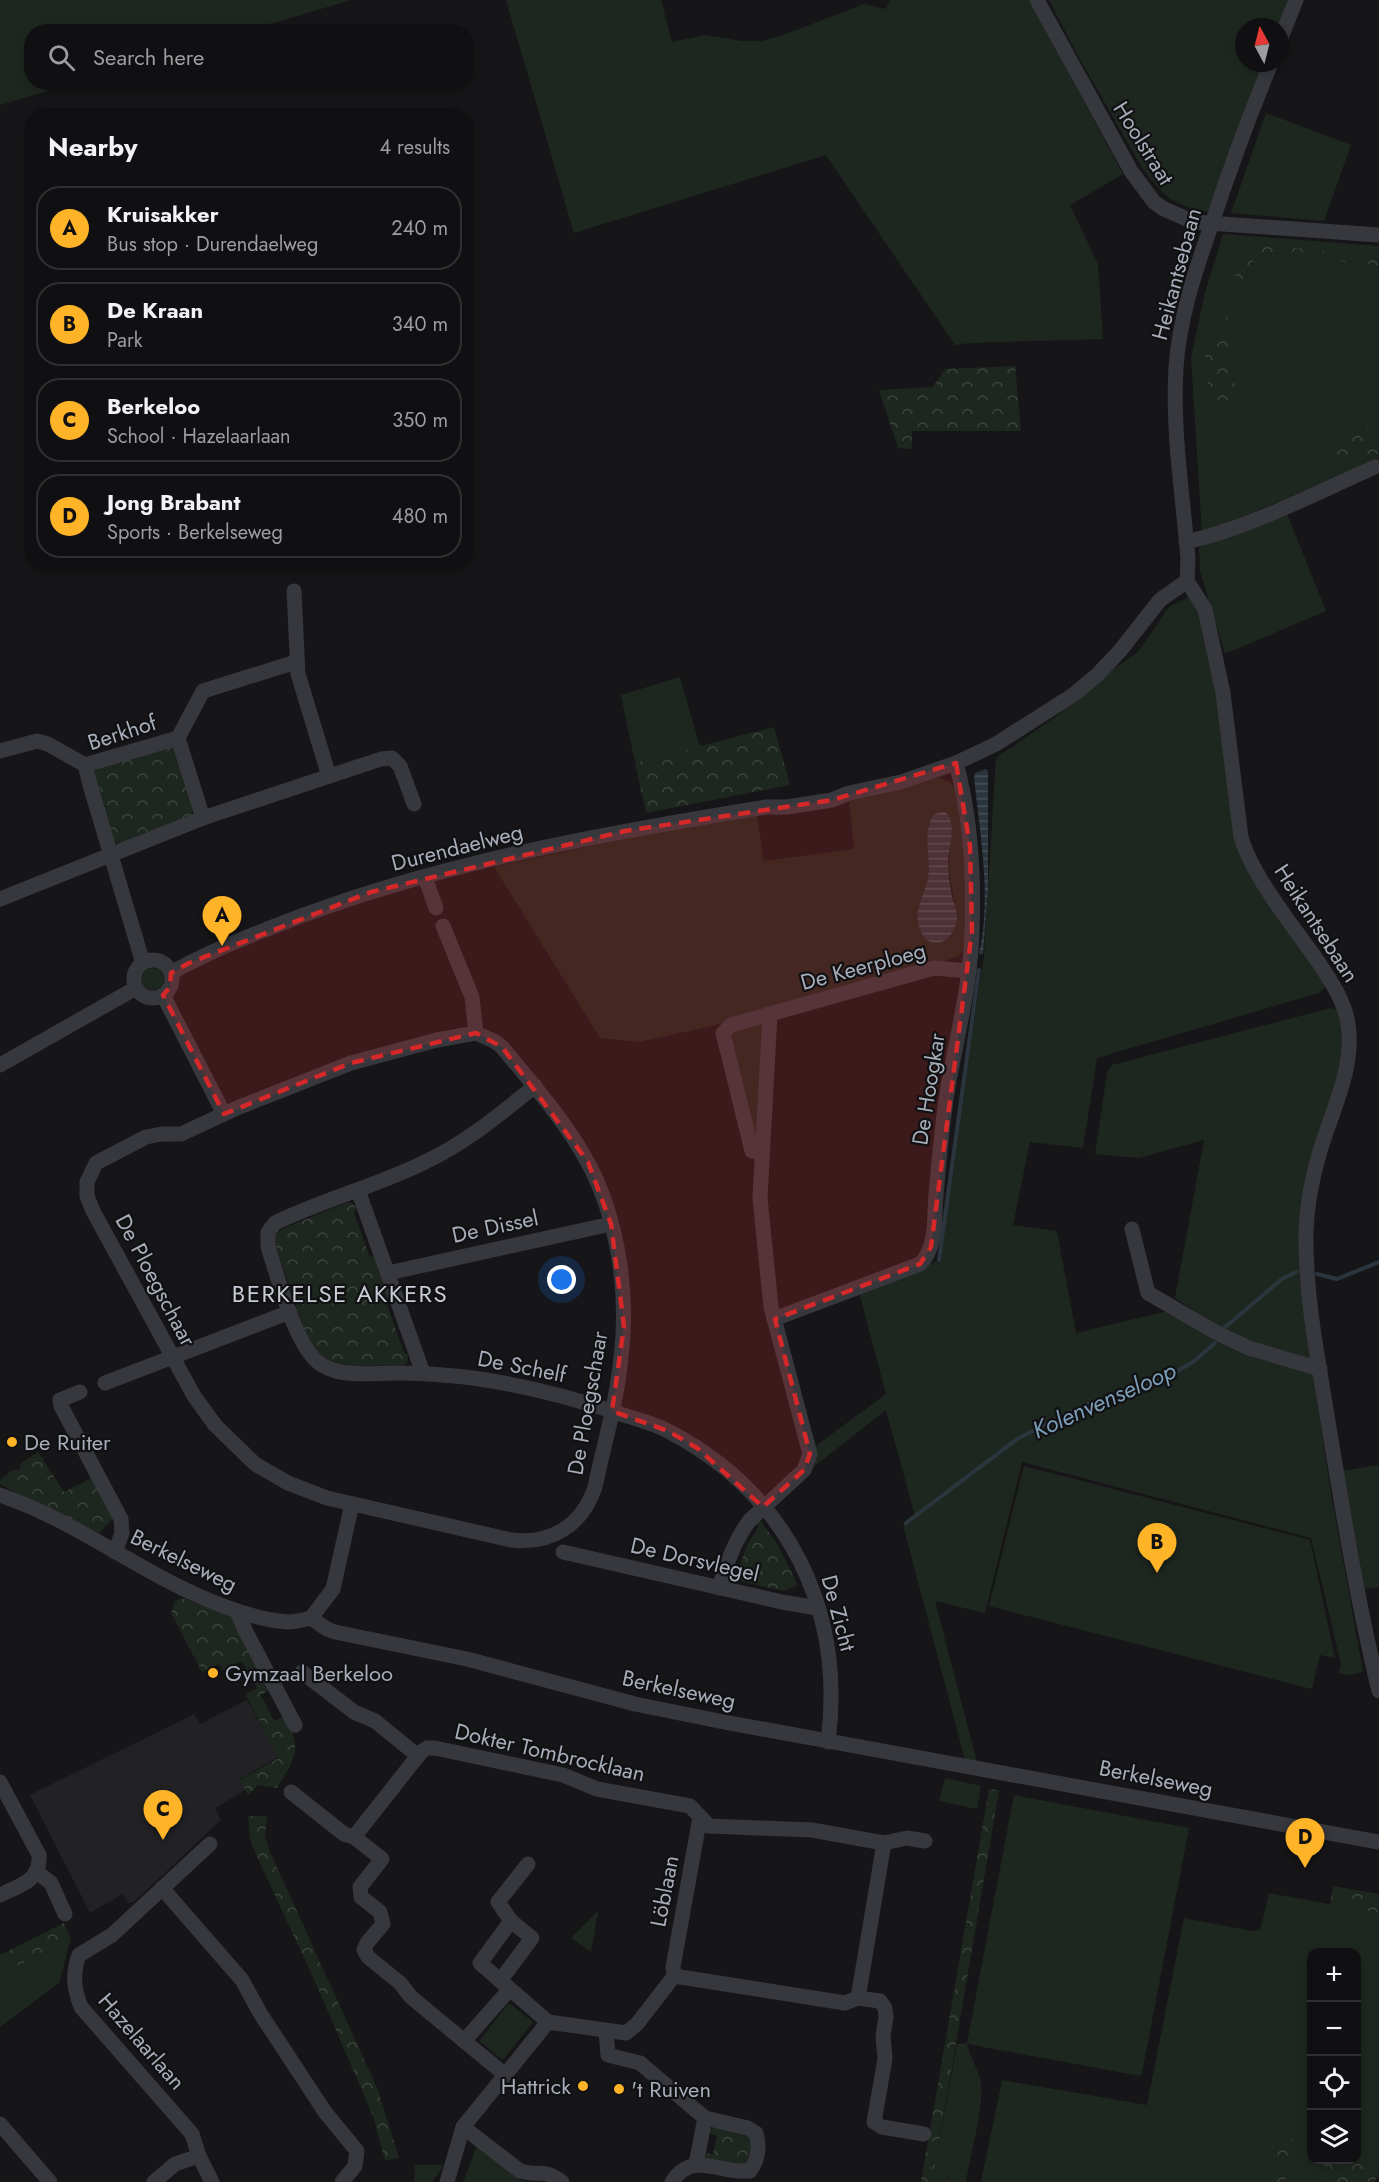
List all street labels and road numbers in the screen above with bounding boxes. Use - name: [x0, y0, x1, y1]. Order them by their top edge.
- street label: Hoolstraat: [1106, 95, 1183, 192]
- street label: Heikantsebaan: [1143, 205, 1209, 343]
- street label: Berkhof: [83, 706, 161, 758]
- street label: Durendaelweg: [388, 815, 526, 879]
- street label: Heikantsebaan: [1267, 858, 1367, 988]
- street label: De Keerploeg: [797, 934, 929, 998]
- street label: De Hoogkar: [903, 1030, 953, 1147]
- street label: De Dissel: [449, 1201, 541, 1251]
- street label: De Ploegschaar: [108, 1208, 205, 1352]
- street label: De Ploegschaar: [559, 1328, 615, 1477]
- street label: De Schelf: [475, 1342, 570, 1390]
- street label: Berkelseweg: [125, 1520, 243, 1600]
- street label: De Dorsvlegel: [627, 1529, 763, 1589]
- street label: De Zicht: [813, 1571, 865, 1655]
- street label: Berkelseweg: [619, 1661, 739, 1717]
- street label: Dokter Tombrocklaan: [452, 1715, 648, 1789]
- street label: Berkelseweg: [1096, 1751, 1216, 1805]
- street label: Löblaan: [641, 1852, 687, 1930]
- street label: Hazelaarlaan: [91, 1986, 193, 2096]

